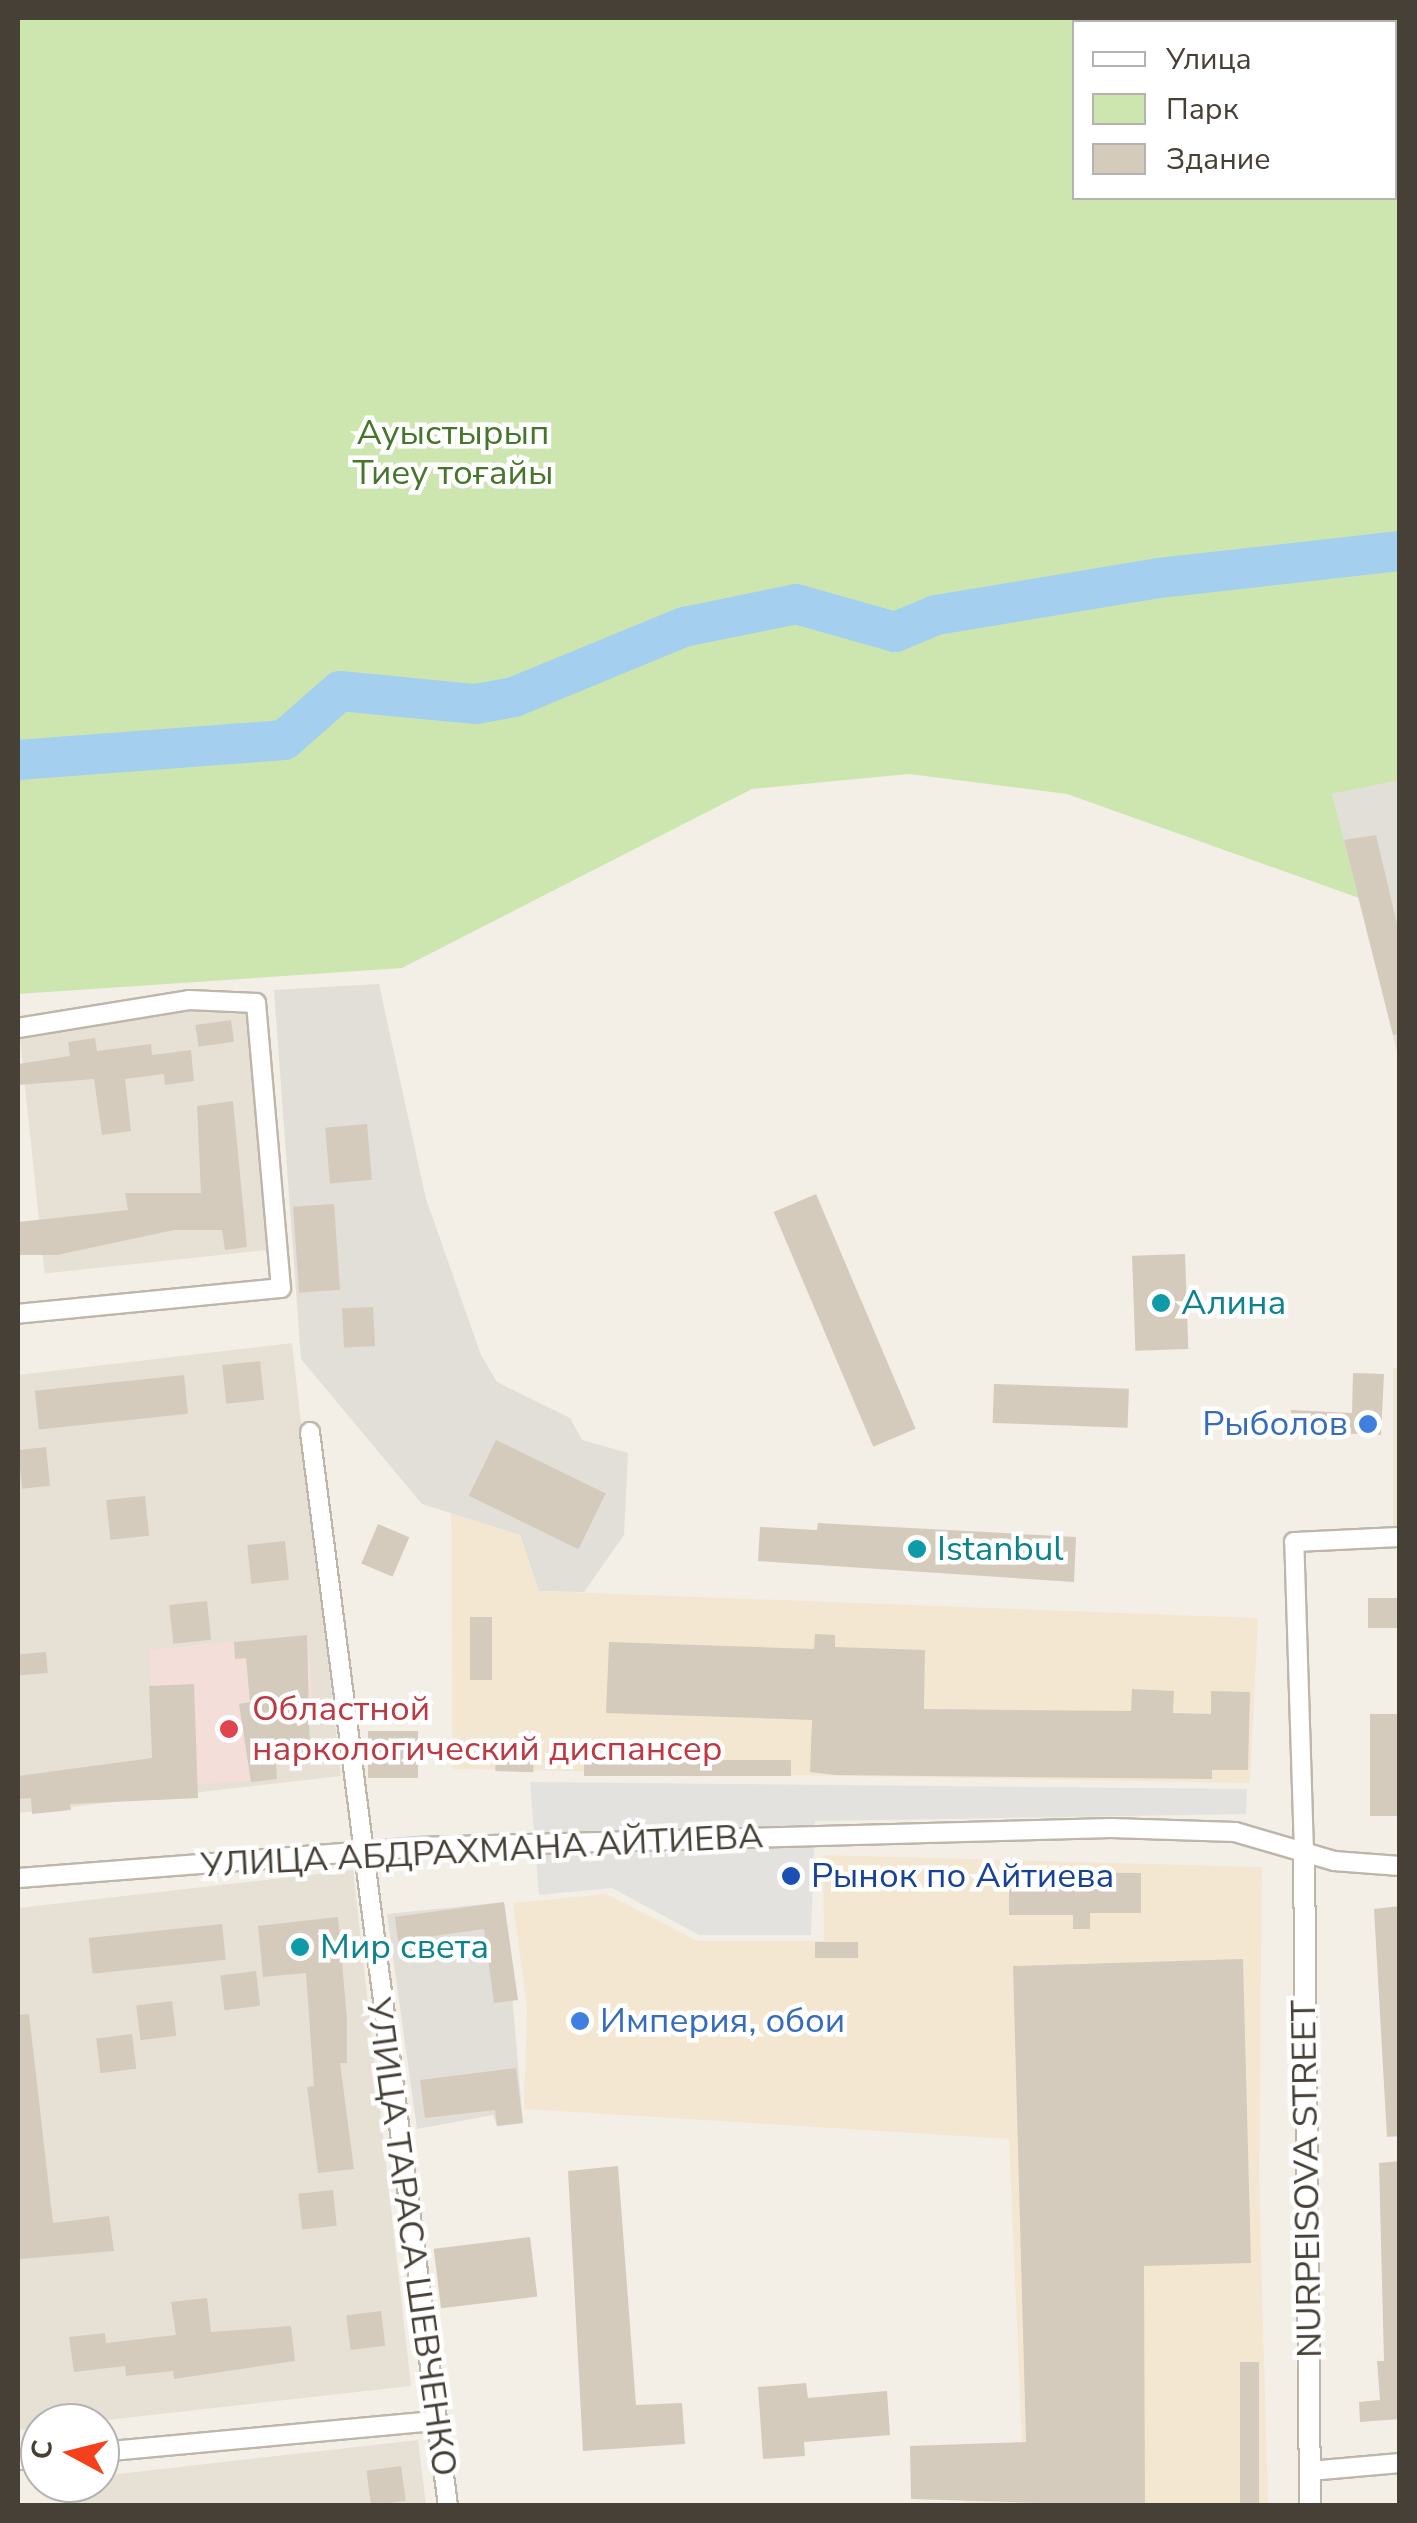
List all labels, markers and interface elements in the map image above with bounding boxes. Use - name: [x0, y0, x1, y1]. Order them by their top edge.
- legend: [1072, 20, 1397, 200]
- text: Улица: [1166, 39, 1252, 80]
- text: Парк: [1166, 89, 1238, 130]
- text: Здание: [1166, 139, 1271, 180]
- park label: Ауыстырып Тиеу тоғайы: [353, 412, 553, 494]
- place label: Алина: [1181, 1282, 1286, 1324]
- marker: Алина: [1150, 1292, 1172, 1314]
- place label: Рыболов: [1202, 1403, 1348, 1445]
- marker: Рыболов: [1357, 1413, 1379, 1435]
- place label: Istanbul: [937, 1528, 1064, 1570]
- marker: Istanbul: [906, 1538, 928, 1560]
- place label: Областной наркологический диспансер: [252, 1688, 723, 1770]
- marker: Областной наркологический диспансер: [216, 1716, 242, 1742]
- street label: УЛИЦА АБДРАХМАНА АЙТИЕВА: [200, 1815, 764, 1887]
- place label: Рынок по Айтиева: [811, 1855, 1114, 1897]
- marker: Рынок по Айтиева: [780, 1865, 802, 1887]
- place label: Мир света: [320, 1926, 489, 1968]
- marker: Мир света: [289, 1936, 311, 1958]
- street label: УЛИЦА ТАРАСА ШЕВЧЕНКО: [357, 1995, 465, 2479]
- place label: Империя, обои: [600, 2000, 845, 2042]
- street label: NURPEISOVA STREET: [1283, 2000, 1331, 2358]
- marker: Империя, обои: [569, 2010, 591, 2032]
- north arrow: [20, 2403, 120, 2503]
- text: С: [22, 2438, 62, 2461]

